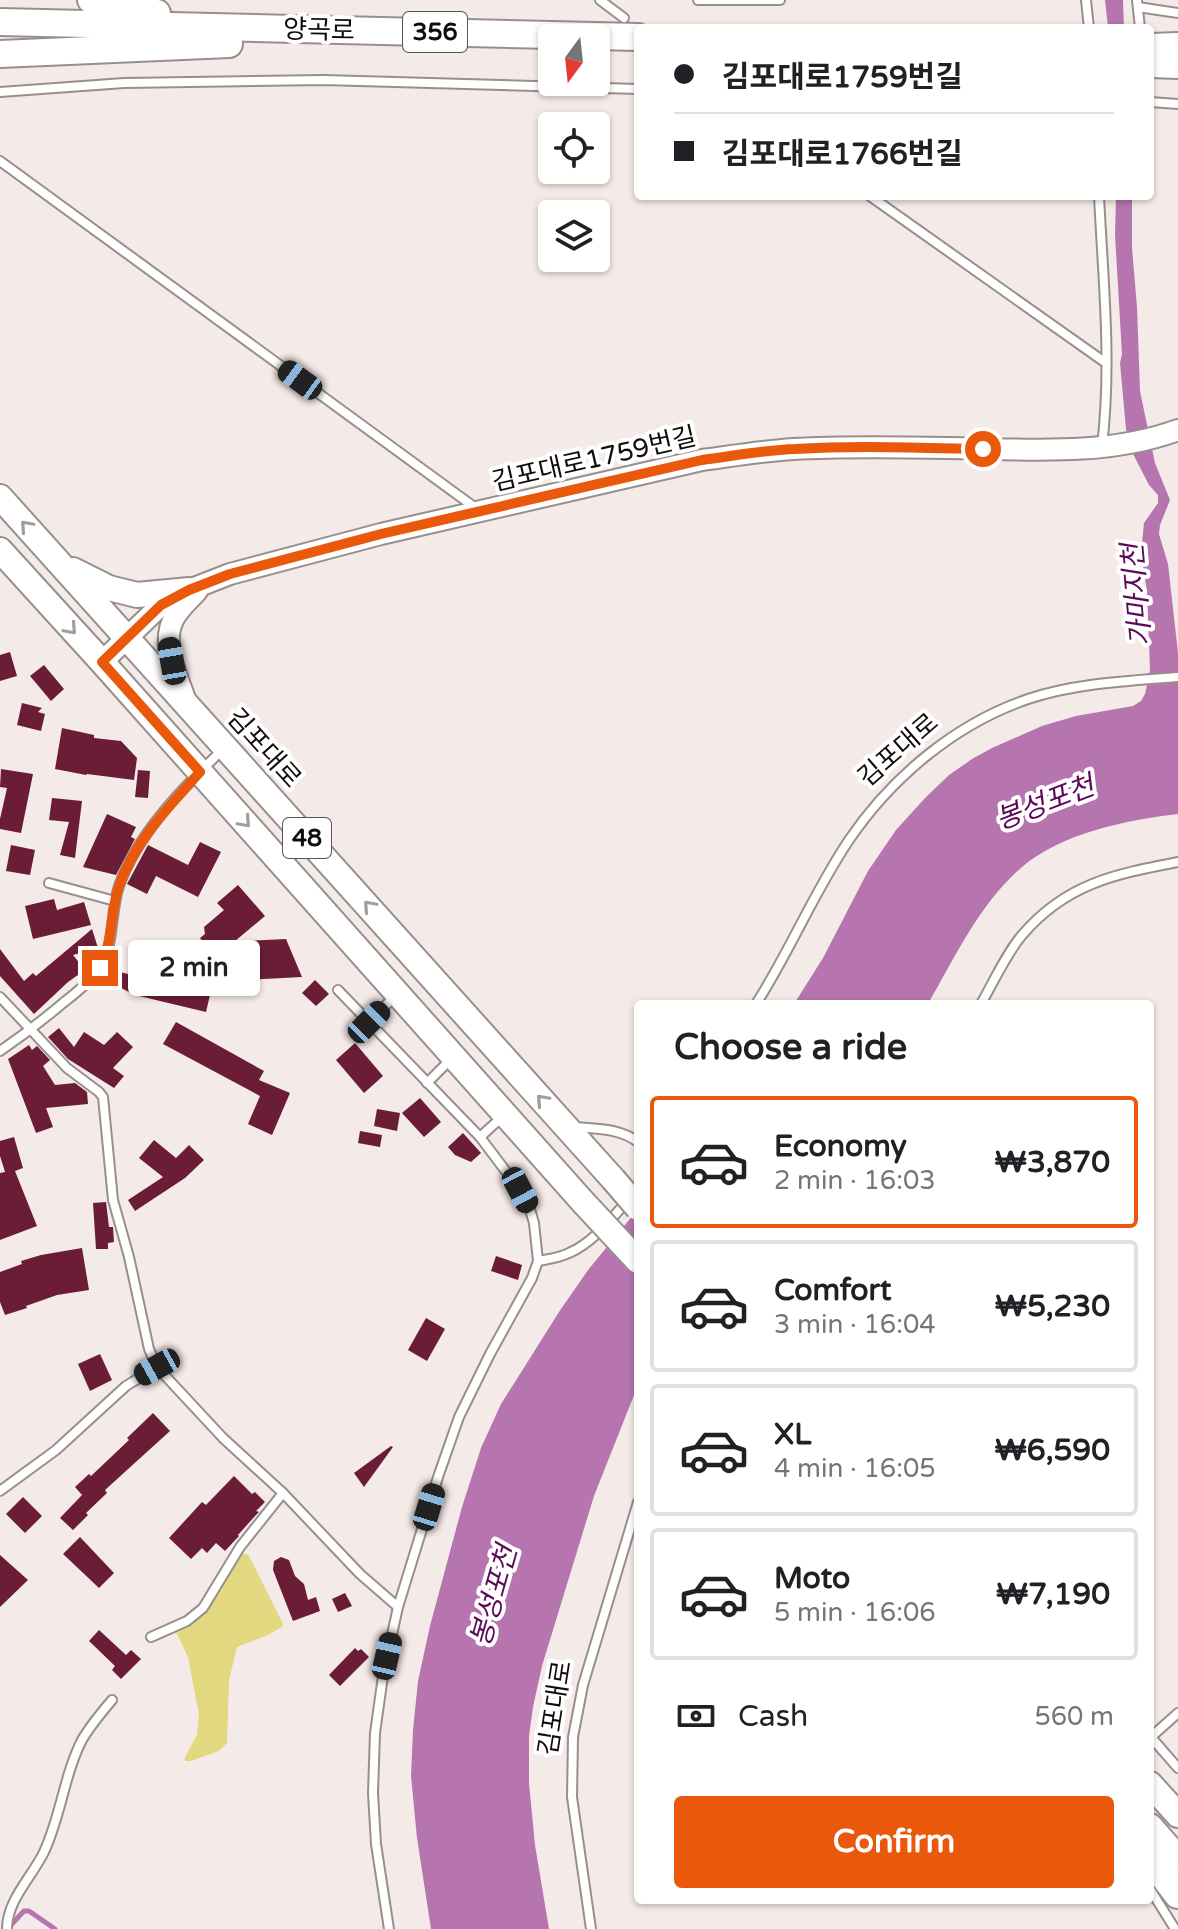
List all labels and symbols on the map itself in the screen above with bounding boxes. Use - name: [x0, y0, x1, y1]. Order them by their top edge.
- road number: 356: [403, 12, 467, 52]
- street label: 양곡로: [283, 14, 355, 46]
- north arrow: [538, 24, 610, 96]
- car: [274, 356, 326, 404]
- street label: 김포대로1759번길: [489, 420, 699, 498]
- route start: [965, 431, 1001, 467]
- one-way arrow: [21, 521, 35, 535]
- water label: 가마지천: [1115, 539, 1158, 648]
- one-way arrow: [62, 619, 76, 634]
- car: [156, 635, 188, 687]
- street label: 김포대로: [220, 702, 308, 794]
- street label: 김포대로: [852, 707, 944, 793]
- water label: 봉성포천: [991, 768, 1102, 837]
- one-way arrow: [235, 813, 250, 828]
- road number: 48: [283, 818, 331, 858]
- one-way arrow: [364, 901, 378, 916]
- callout: 2 min: [128, 940, 260, 996]
- route end: [82, 950, 118, 986]
- car: [344, 997, 394, 1047]
- one-way arrow: [537, 1095, 552, 1109]
- car: [498, 1163, 542, 1217]
- car: [130, 1345, 184, 1389]
- car: [411, 1481, 447, 1533]
- water label: 봉성포천: [463, 1539, 525, 1650]
- car: [370, 1630, 404, 1682]
- street label: 김포대로: [532, 1658, 578, 1758]

